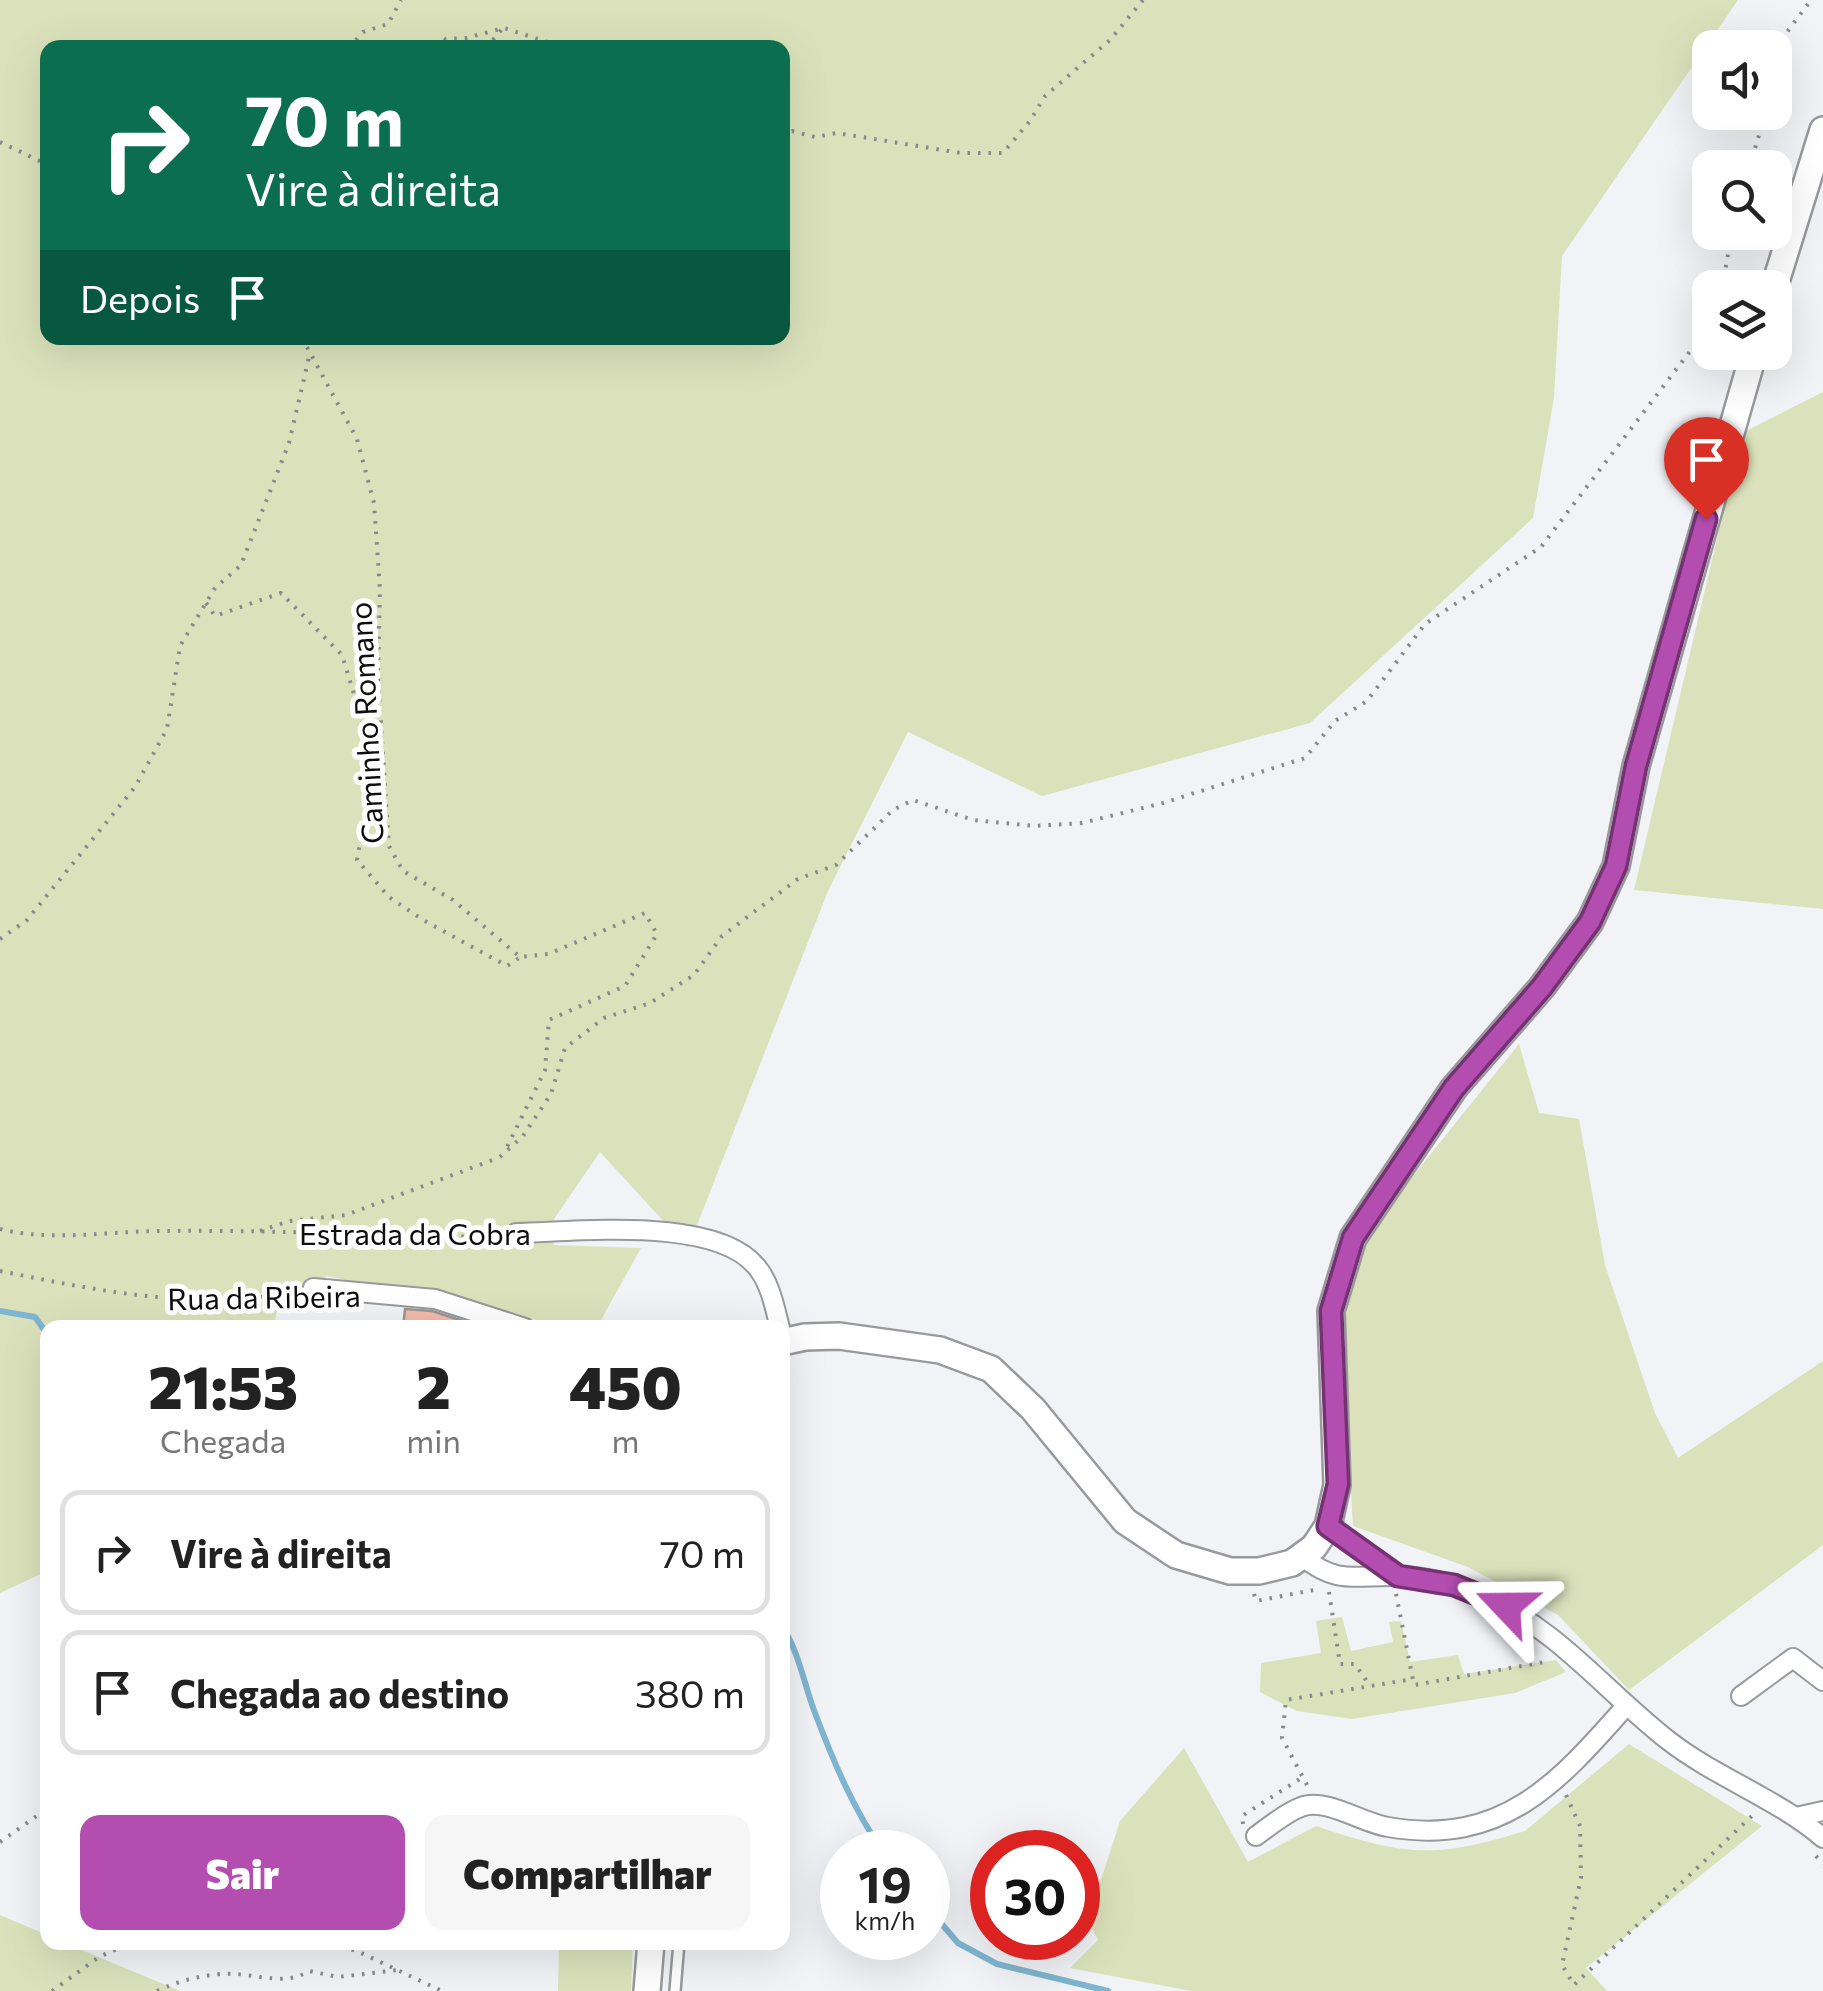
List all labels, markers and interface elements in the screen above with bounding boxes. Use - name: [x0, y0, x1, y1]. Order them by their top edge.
- map controls: [1692, 30, 1792, 370]
- button: sound: [1692, 30, 1792, 130]
- text: 70 m: [245, 75, 404, 160]
- icon: right: [80, 80, 210, 210]
- button: search: [1692, 150, 1792, 250]
- text: Vire à direita: [245, 160, 501, 215]
- icon: arrive: [220, 270, 275, 325]
- button: layers: [1692, 270, 1792, 370]
- text: Depois: [80, 274, 200, 321]
- pin: [1664, 417, 1749, 520]
- icon: arrive: [1679, 432, 1734, 487]
- street label: Caminho Romano: [340, 601, 390, 845]
- street label: Estrada da Cobra: [299, 1214, 531, 1251]
- street label: Rua da Ribeira: [167, 1276, 361, 1316]
- text: 21:53: [148, 1348, 298, 1421]
- text: 2: [416, 1348, 451, 1421]
- text: 450: [569, 1348, 682, 1421]
- text: Chegada: [160, 1420, 286, 1460]
- text: min: [406, 1420, 461, 1460]
- text: m: [611, 1420, 639, 1460]
- icon: right: [85, 1525, 140, 1580]
- text: Vire à direita: [170, 1529, 392, 1576]
- text: 70 m: [660, 1529, 745, 1576]
- position arrow: [1454, 1554, 1558, 1658]
- icon: arrive: [85, 1665, 140, 1720]
- text: Chegada ao destino: [170, 1669, 509, 1716]
- text: 380 m: [635, 1669, 745, 1716]
- button: Sair: [80, 1815, 405, 1930]
- button: Compartilhar: [425, 1815, 750, 1930]
- speed limit sign: 30: [970, 1830, 1100, 1960]
- text: 19: [858, 1852, 912, 1913]
- text: km/h: [855, 1905, 915, 1935]

